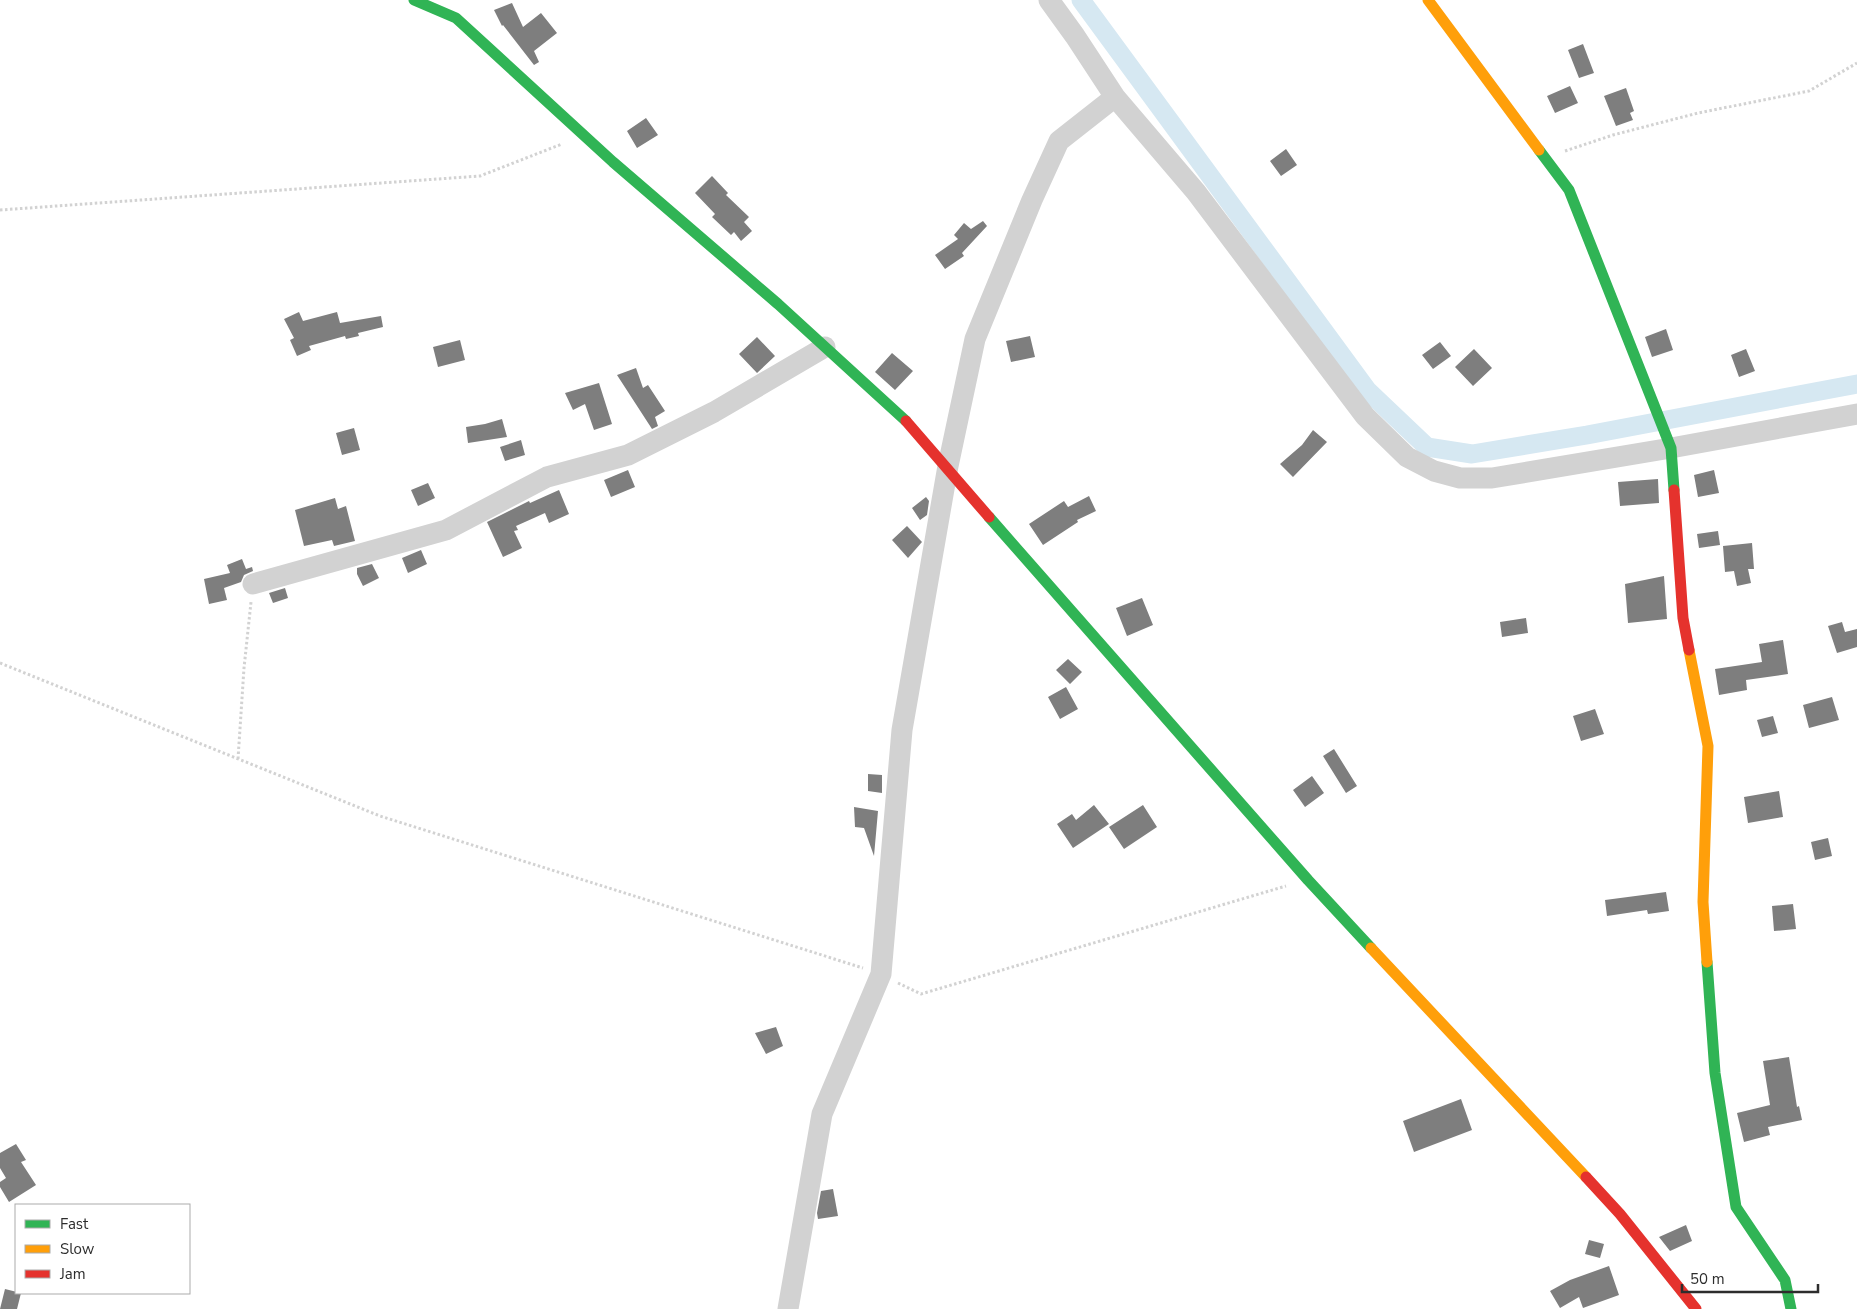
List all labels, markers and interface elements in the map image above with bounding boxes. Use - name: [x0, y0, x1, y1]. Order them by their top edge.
- legend: [15, 1204, 190, 1294]
- text: Fast: [60, 1214, 89, 1234]
- text: Slow: [60, 1239, 95, 1259]
- scale bar: [1682, 1262, 1818, 1294]
- text: Jam: [59, 1264, 86, 1284]
- text: 50 m: [1690, 1269, 1725, 1289]

